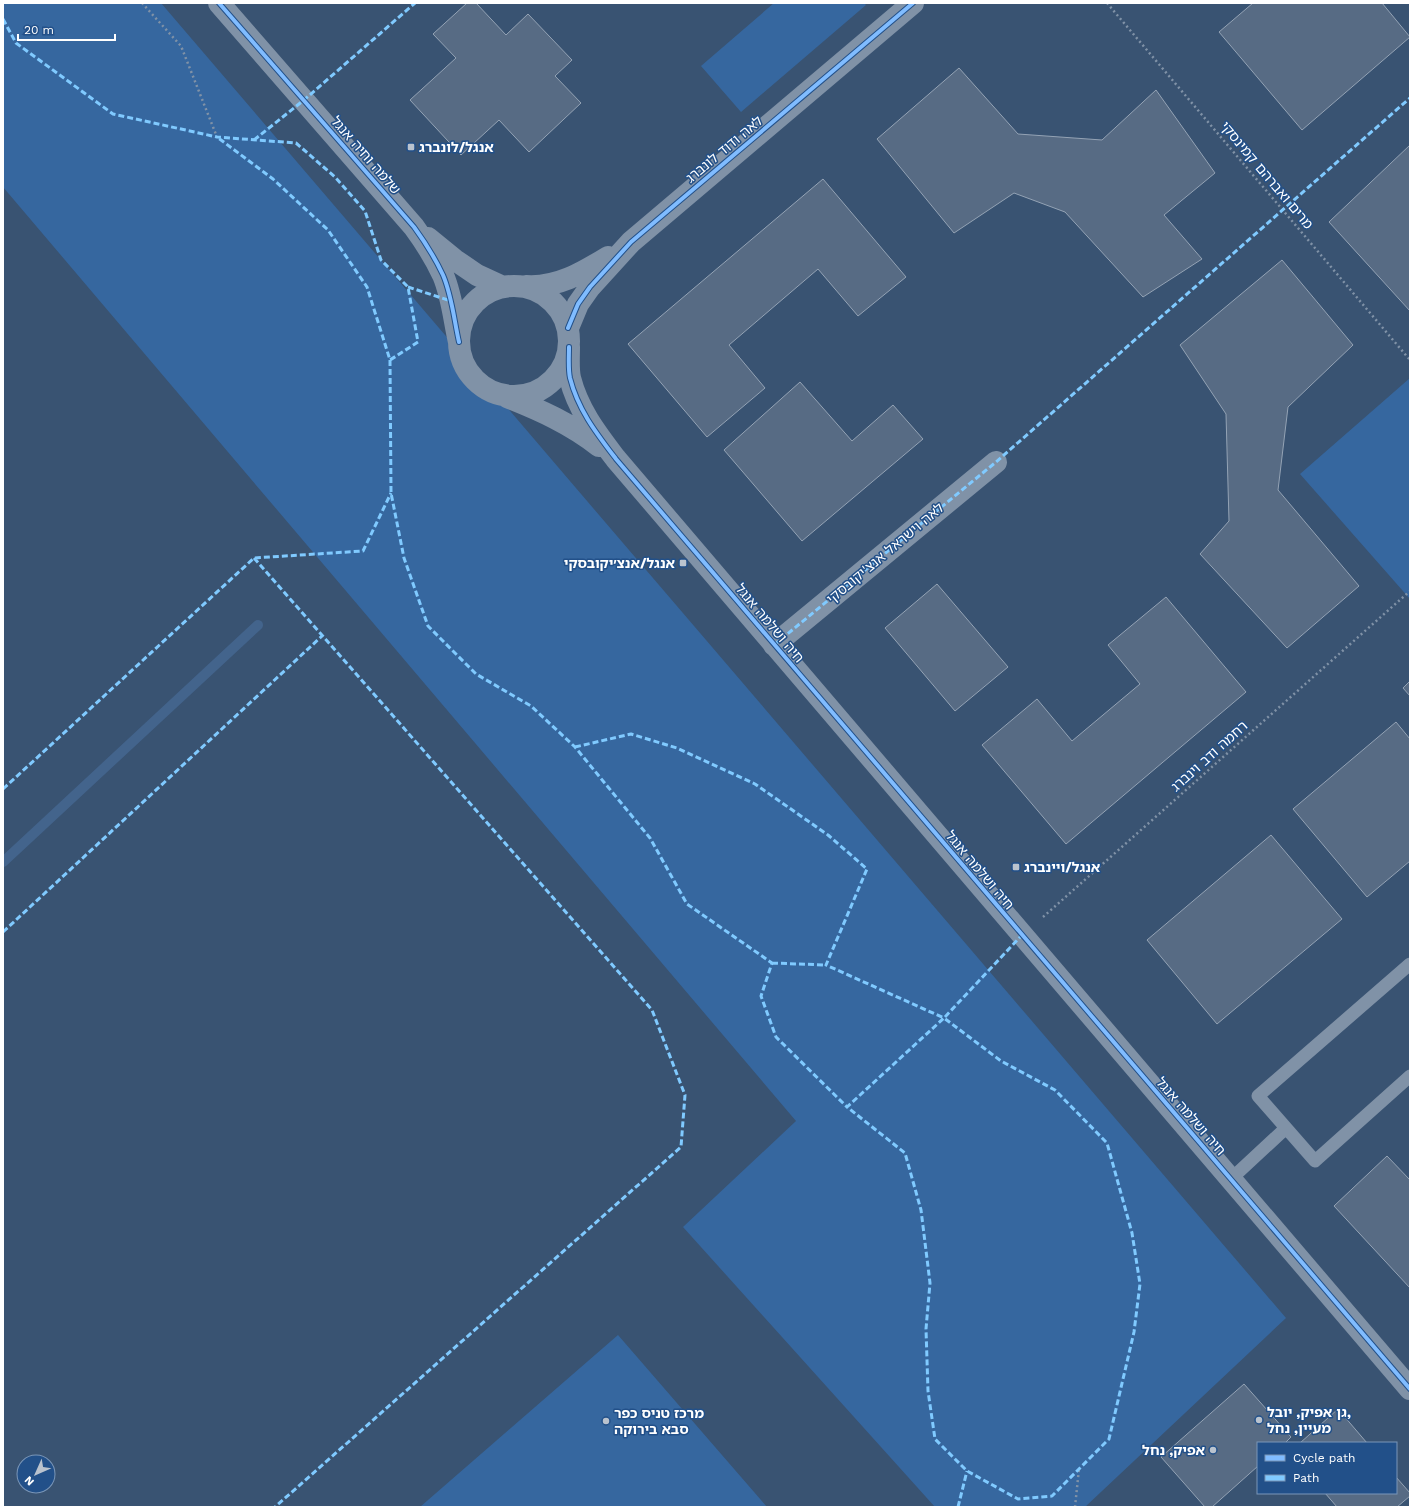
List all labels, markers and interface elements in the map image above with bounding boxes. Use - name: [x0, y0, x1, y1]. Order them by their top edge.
- scale bar: [18, 16, 115, 42]
- text: 20 m: [24, 23, 54, 37]
- street label: לאה ודוד לונברג: [682, 112, 766, 186]
- street label: שלמה וחיה אנגל: [328, 113, 404, 197]
- street label: מרים ואברהם קמינסקי: [1217, 118, 1317, 232]
- place label: אנגל/לונברג: [419, 139, 494, 155]
- marker: אנגל/לונברג: [406, 142, 416, 152]
- street label: לאה וישראל אנצ'יקובסקי: [823, 499, 947, 607]
- place label: אנגל/אנצ׳יקובסקי: [564, 555, 676, 571]
- marker: אנגל/אנצ׳יקובסקי: [678, 558, 688, 568]
- street label: חיה ושלמה אנגל: [732, 580, 808, 666]
- street label: רחמה ודב וינברג: [1167, 718, 1251, 794]
- street label: חיה ושלמה אנגל: [942, 827, 1018, 913]
- place label: אנגל/ויינברג: [1024, 859, 1101, 875]
- marker: אנגל/ויינברג: [1011, 862, 1021, 872]
- street label: חיה ושלמה אנגל: [1153, 1074, 1229, 1158]
- place label: גן אפיק, יובל, מעיין, נחל: [1267, 1404, 1351, 1436]
- place label: מרכז טניס כפר סבא בירוקה: [614, 1405, 704, 1437]
- marker: גן אפיק, יובל, מעיין, נחל: [1254, 1415, 1264, 1425]
- marker: מרכז טניס כפר סבא בירוקה: [601, 1416, 611, 1426]
- place label: אפיק, נחל: [1142, 1442, 1206, 1458]
- legend: [1257, 1442, 1397, 1494]
- marker: אפיק, נחל: [1208, 1445, 1218, 1455]
- text: Cycle path: [1293, 1451, 1355, 1465]
- north arrow: [16, 1454, 56, 1494]
- text: Path: [1293, 1471, 1319, 1485]
- text: N: [22, 1473, 37, 1488]

